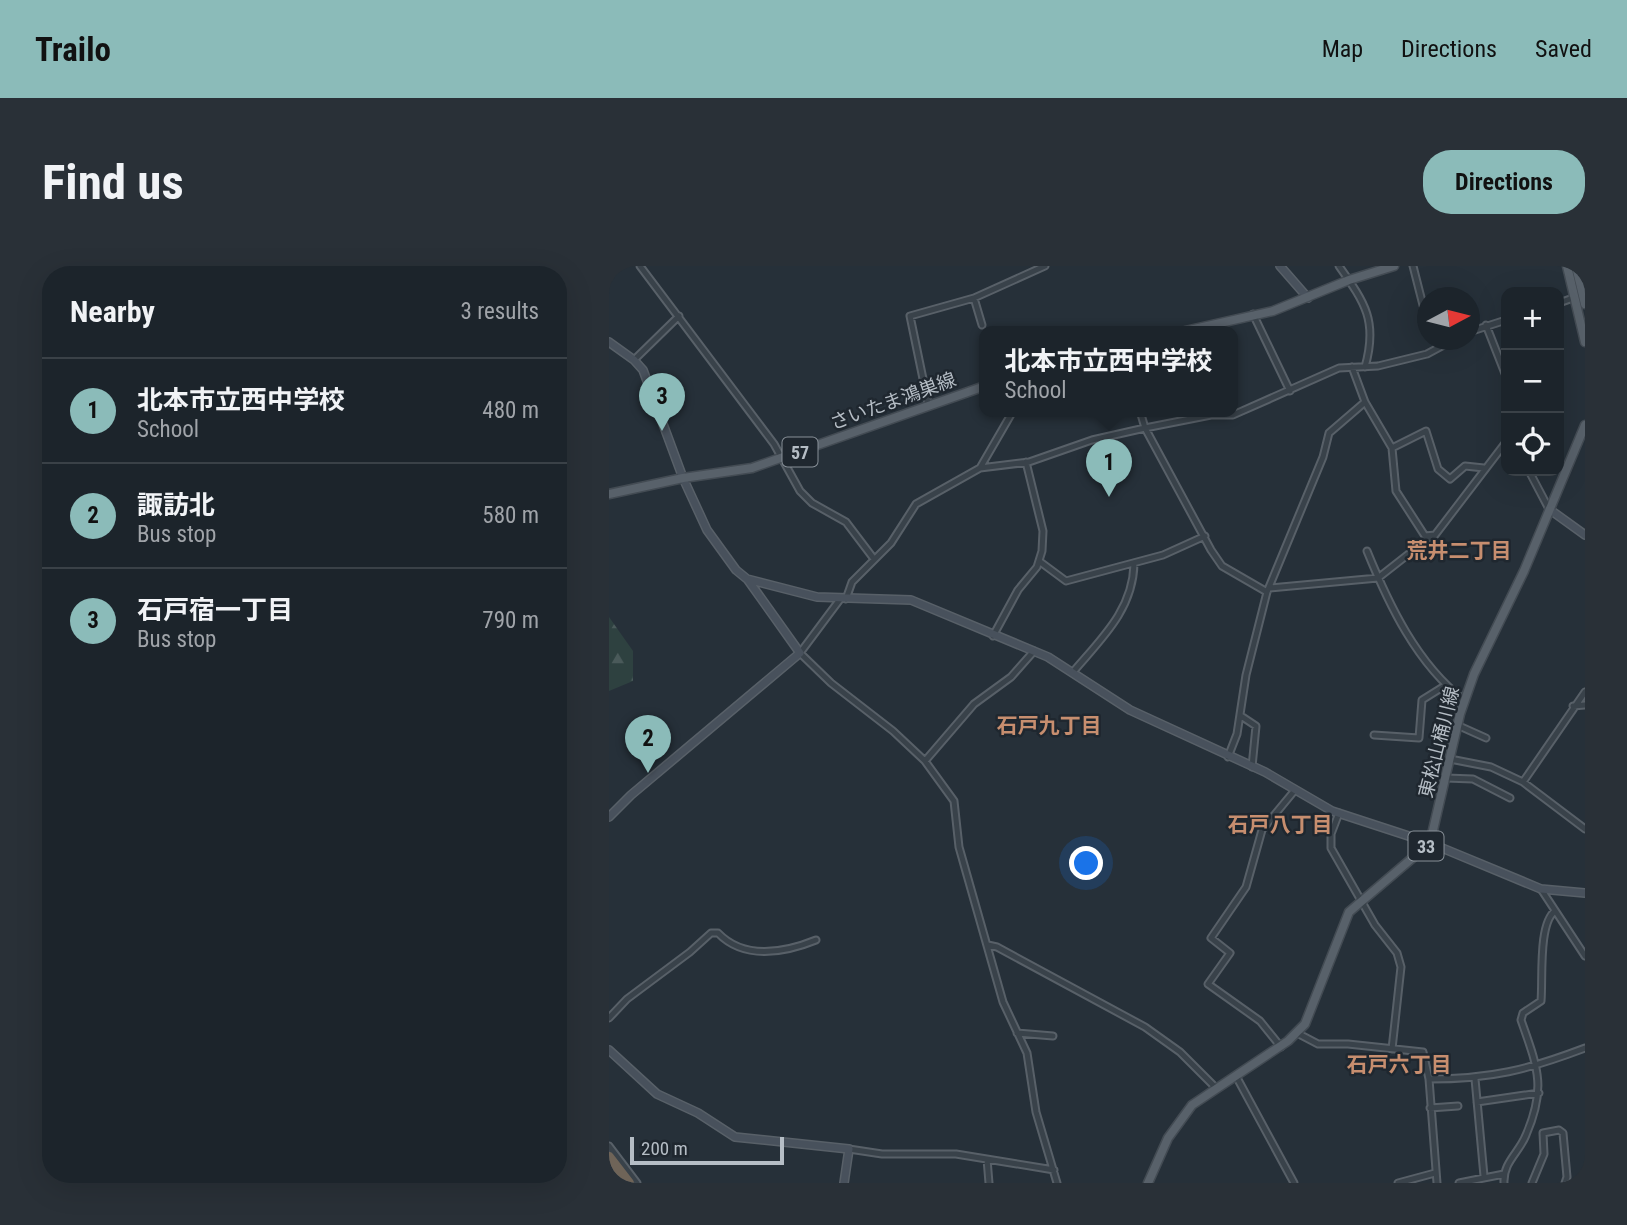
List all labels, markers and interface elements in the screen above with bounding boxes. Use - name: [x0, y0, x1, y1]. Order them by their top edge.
- text: Trailo: [35, 30, 111, 69]
- text: Map: [1322, 35, 1363, 63]
- text: Directions: [1401, 35, 1497, 63]
- text: Saved: [1535, 35, 1592, 63]
- button: Directions: [1423, 150, 1585, 214]
- text: Find us: [42, 154, 184, 211]
- north arrow: [1417, 287, 1480, 350]
- map controls: [1501, 287, 1564, 476]
- button: +: [1501, 287, 1564, 350]
- text: Nearby: [70, 294, 155, 329]
- text: 3 results: [461, 298, 539, 325]
- popup: [979, 326, 1238, 417]
- text: 北本市立西中学校: [1004, 346, 1213, 376]
- button: −: [1501, 350, 1564, 413]
- street label: さいたま鴻巣線: [827, 368, 959, 434]
- pin: 3: [639, 373, 685, 431]
- text: School: [1004, 377, 1067, 404]
- text: 北本市立西中学校: [137, 385, 345, 415]
- text: 1: [87, 397, 99, 424]
- text: 480 m: [482, 397, 539, 424]
- button: locate: [1501, 413, 1564, 476]
- text: School: [137, 416, 199, 443]
- road number: 57: [783, 438, 817, 467]
- pin: 1: [1086, 439, 1132, 497]
- text: 諏訪北: [137, 490, 215, 520]
- text: 2: [87, 502, 99, 529]
- text: 580 m: [482, 502, 539, 529]
- text: Bus stop: [137, 521, 216, 548]
- district label: 荒井二丁目: [1407, 539, 1512, 563]
- text: 石戸宿一丁目: [137, 595, 293, 625]
- text: 3: [87, 607, 99, 634]
- text: 790 m: [482, 607, 539, 634]
- text: Bus stop: [137, 626, 216, 653]
- street label: 東松山桶川線: [1414, 684, 1464, 800]
- district label: 石戸九丁目: [997, 714, 1102, 738]
- pin: 2: [625, 715, 671, 773]
- district label: 石戸八丁目: [1228, 813, 1333, 837]
- road number: 33: [1409, 832, 1443, 860]
- your location: [1069, 846, 1103, 880]
- district label: 石戸六丁目: [1347, 1053, 1452, 1077]
- scale bar: [630, 1134, 784, 1166]
- text: 200 m: [641, 1137, 688, 1160]

